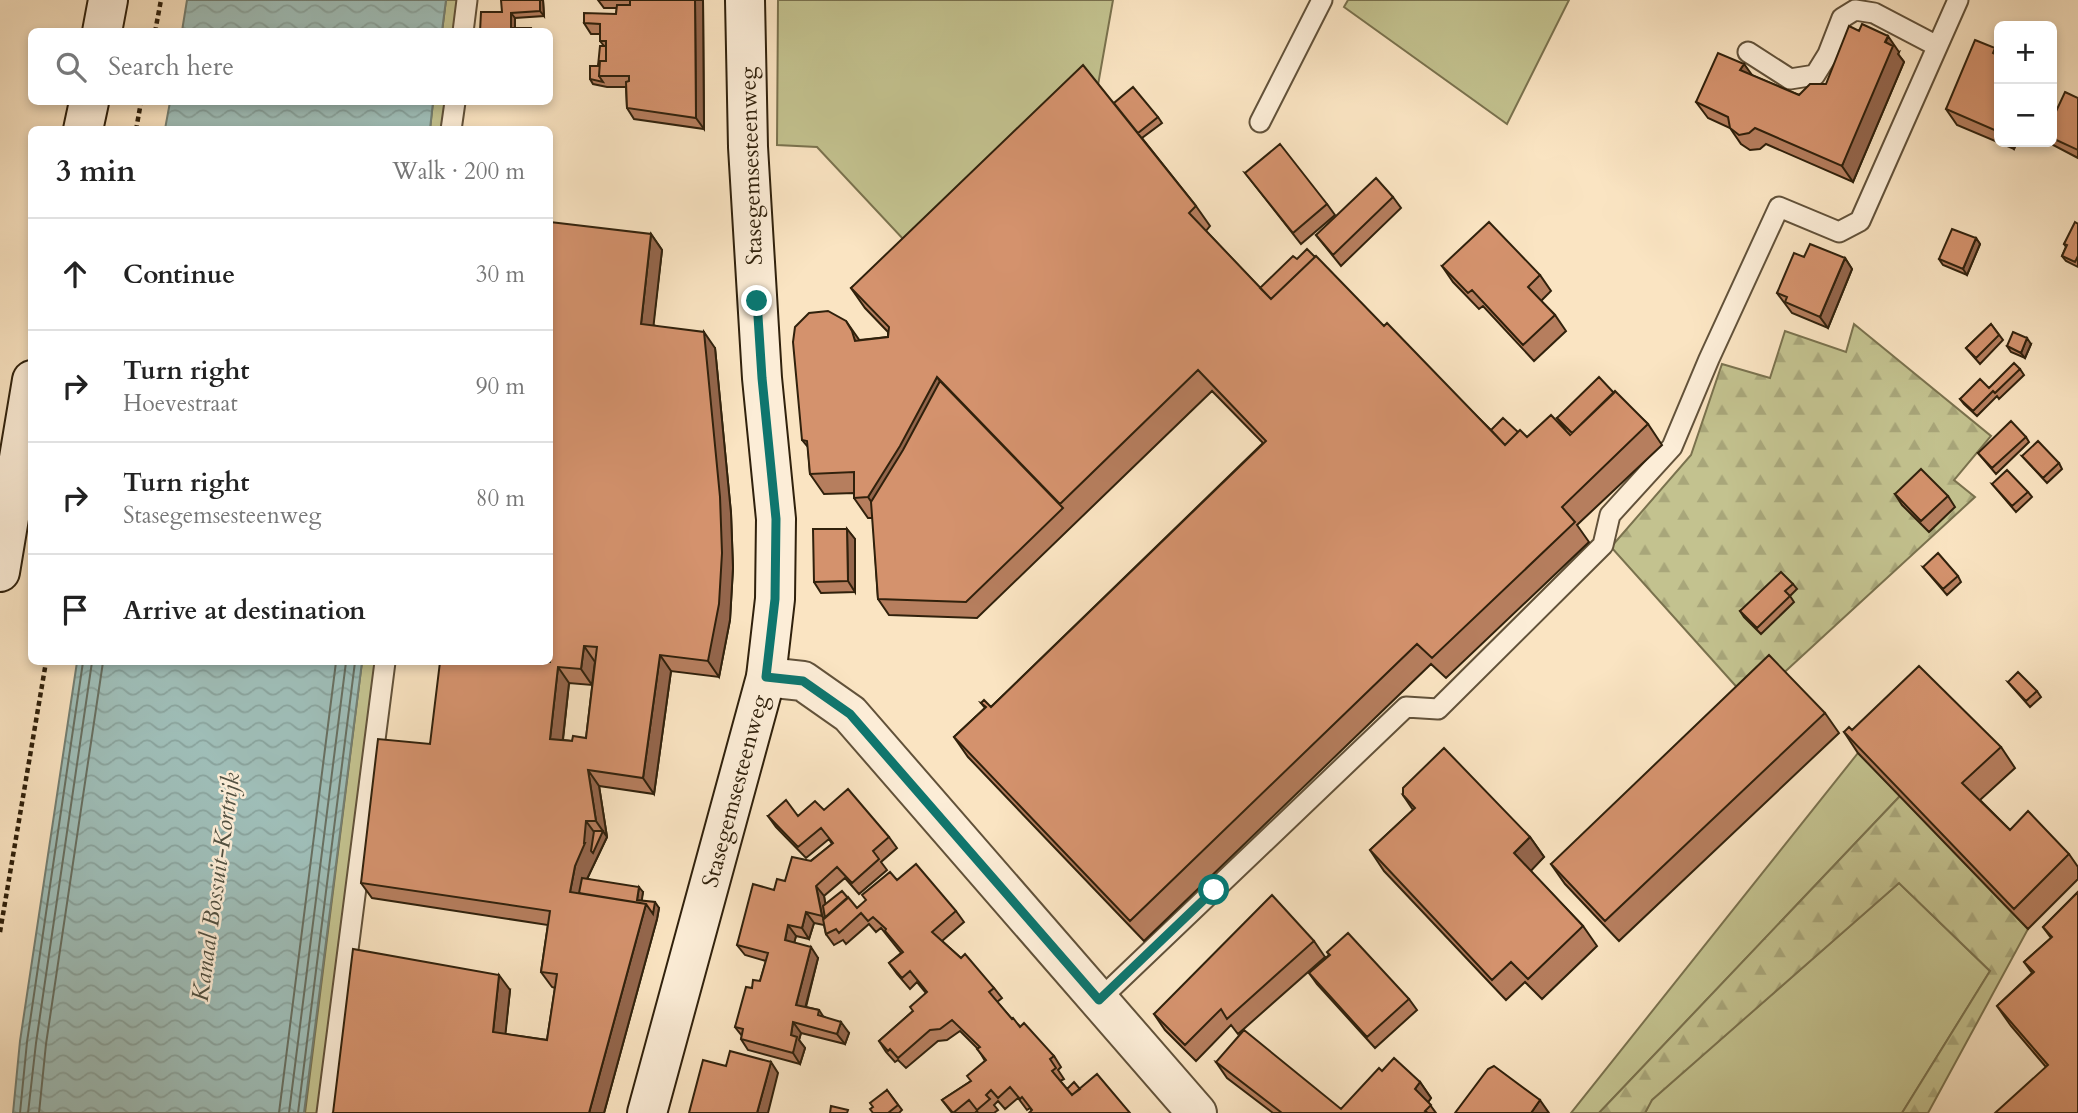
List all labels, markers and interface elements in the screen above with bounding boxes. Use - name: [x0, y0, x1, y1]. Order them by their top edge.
- map controls: [1994, 21, 2057, 147]
- button: +: [1994, 21, 2057, 84]
- search box: [28, 28, 553, 105]
- icon: search: [52, 48, 90, 86]
- text: Search here: [108, 49, 234, 84]
- street label: Stasegemsesteenweg: [732, 66, 770, 266]
- button: −: [1994, 84, 2057, 147]
- text: 3 min: [56, 151, 136, 192]
- text: Walk · 200 m: [392, 156, 525, 187]
- icon: ahead: [56, 255, 94, 293]
- text: Continue: [123, 257, 235, 292]
- text: 30 m: [476, 259, 525, 290]
- route end: [741, 285, 772, 316]
- text: Turn right: [123, 353, 250, 388]
- icon: right: [56, 367, 94, 405]
- text: 90 m: [476, 371, 525, 402]
- text: Hoevestraat: [123, 388, 238, 419]
- text: Turn right: [123, 465, 250, 500]
- icon: right: [56, 479, 94, 517]
- text: 80 m: [476, 483, 525, 514]
- text: Stasegemsesteenweg: [123, 500, 322, 531]
- icon: arrive: [56, 591, 94, 629]
- text: Arrive at destination: [123, 593, 366, 628]
- street label: Stasegemsesteenweg: [694, 691, 776, 891]
- water label: Kanaal Bossuit-Kortrijk: [184, 770, 248, 1003]
- route start: [1198, 874, 1229, 905]

